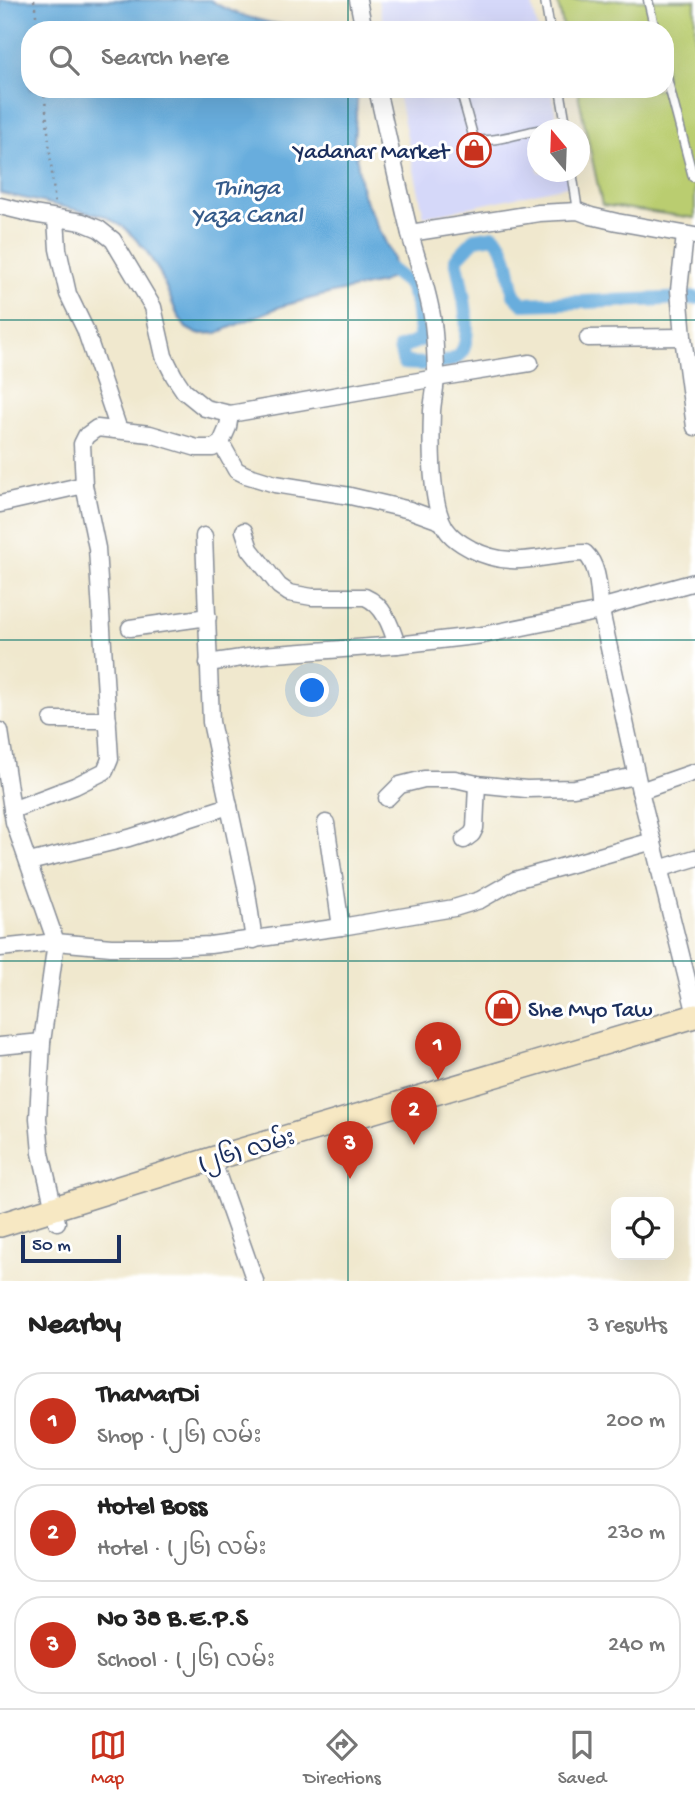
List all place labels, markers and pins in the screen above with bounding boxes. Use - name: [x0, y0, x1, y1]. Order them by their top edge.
- shop icon: Yadanar Market: [455, 131, 493, 169]
- place label: Yadanar Market: [292, 140, 451, 167]
- shop icon: She Myo Taw: [484, 989, 522, 1027]
- place label: She Myo Taw: [528, 998, 653, 1025]
- pin: 1: [415, 1022, 461, 1080]
- pin: 2: [391, 1087, 437, 1145]
- pin: 3: [327, 1121, 373, 1179]

